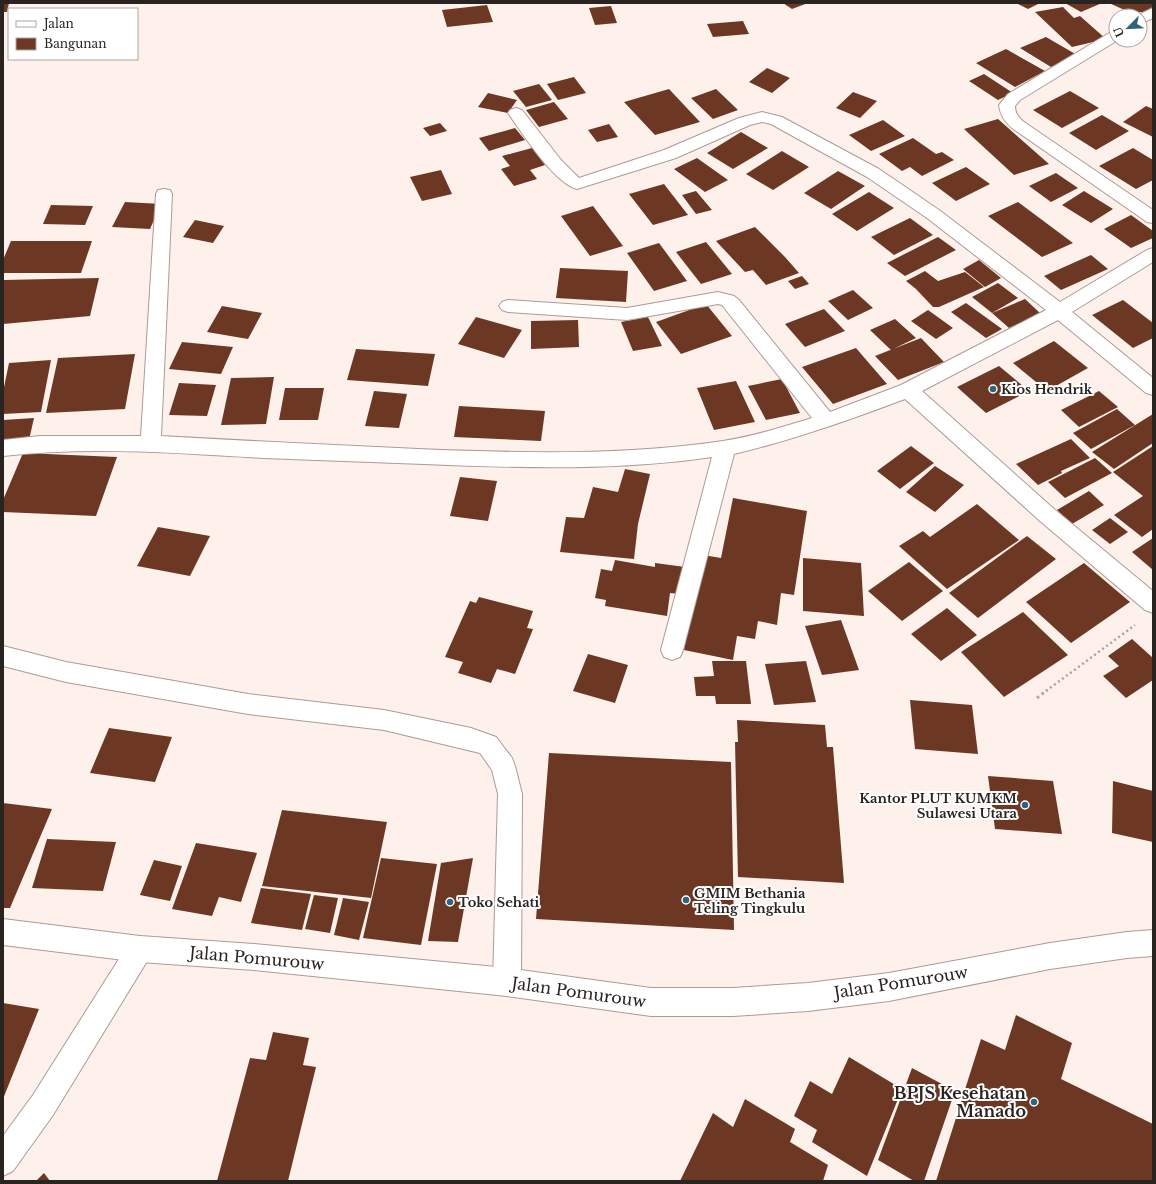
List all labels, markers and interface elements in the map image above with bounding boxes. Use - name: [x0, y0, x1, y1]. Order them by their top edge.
- legend: [8, 8, 138, 60]
- north arrow: [1108, 8, 1148, 48]
- text: Jalan: [42, 16, 74, 31]
- text: U: [1110, 25, 1127, 39]
- text: Bangunan: [44, 36, 107, 51]
- place label: Kios Hendrik: [1001, 381, 1093, 398]
- marker: Kios Hendrik: [988, 384, 998, 394]
- place label: Kantor PLUT KUMKM Sulawesi Utara: [859, 790, 1018, 822]
- marker: Kantor PLUT KUMKM Sulawesi Utara: [1020, 800, 1030, 810]
- place label: GMIM Bethania Teling Tingkulu: [694, 885, 806, 917]
- place label: Toko Sehati: [458, 894, 540, 911]
- marker: GMIM Bethania Teling Tingkulu: [681, 895, 691, 905]
- marker: Toko Sehati: [445, 897, 455, 907]
- street label: Jalan Pomurouw: [187, 942, 326, 974]
- street label: Jalan Pomurouw: [831, 961, 970, 1003]
- street label: Jalan Pomurouw: [509, 972, 648, 1011]
- place label: BPJS Kesehatan Manado: [894, 1083, 1026, 1121]
- marker: BPJS Kesehatan Manado: [1029, 1097, 1039, 1107]

